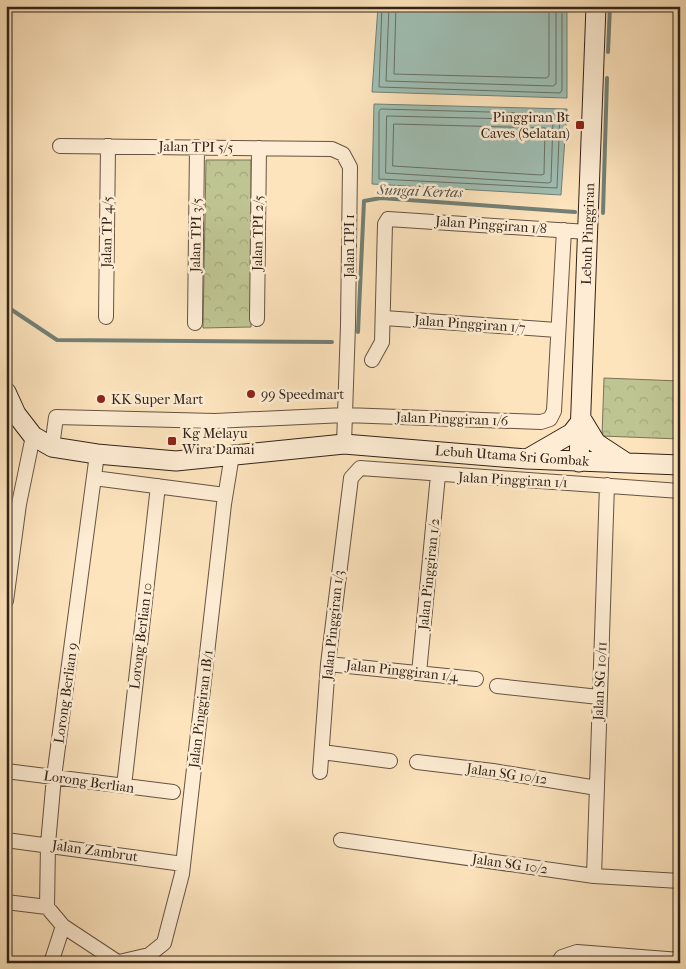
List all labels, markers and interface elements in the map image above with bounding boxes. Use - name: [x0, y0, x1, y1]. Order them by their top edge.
- place label: Pinggiran Bt Caves (Selatan): [481, 109, 570, 142]
- marker: Pinggiran Bt Caves (Selatan): [574, 119, 586, 131]
- street label: Jalan TPI 5/5: [158, 138, 233, 156]
- water label: Sungai Kertas: [376, 180, 463, 202]
- street label: Lebuh Pinggiran: [578, 183, 598, 285]
- street label: Jalan TPI 2/5: [249, 195, 267, 272]
- street label: Jalan TP 4/5: [98, 196, 116, 269]
- street label: Jalan TPI 3/5: [187, 198, 205, 273]
- street label: Jalan Pinggiran 1/8: [434, 213, 547, 237]
- street label: Jalan TPI 1: [341, 214, 358, 279]
- street label: Jalan Pinggiran 1/7: [413, 312, 526, 336]
- place label: 99 Speedmart: [261, 386, 344, 403]
- marker: 99 Speedmart: [245, 388, 257, 400]
- place label: KK Super Mart: [111, 391, 203, 408]
- marker: KK Super Mart: [95, 393, 107, 405]
- street label: Jalan Pinggiran 1/6: [395, 409, 509, 429]
- place label: Kg Melayu Wira Damai: [181, 425, 255, 458]
- marker: Kg Melayu Wira Damai: [166, 435, 178, 447]
- street label: Lebuh Utama Sri Gombak: [434, 442, 591, 470]
- street label: Jalan Pinggiran 1/1: [457, 469, 568, 491]
- street label: Jalan Pinggiran 1/2: [415, 517, 443, 632]
- street label: Jalan Pinggiran 1/3: [319, 569, 347, 682]
- street label: Lorong Berlian 10: [126, 582, 156, 690]
- street label: Lorong Berlian 9: [50, 641, 82, 745]
- street label: Jalan SG 10/11: [589, 641, 611, 722]
- street label: Jalan Pinggiran 1B/1: [185, 649, 217, 770]
- street label: Jalan Pinggiran 1/4: [344, 657, 460, 685]
- street label: Jalan SG 10/12: [465, 760, 548, 788]
- street label: Lorong Berlian: [43, 767, 135, 797]
- street label: Jalan Zambrut: [50, 836, 139, 865]
- street label: Jalan SG 10/2: [470, 850, 549, 878]

